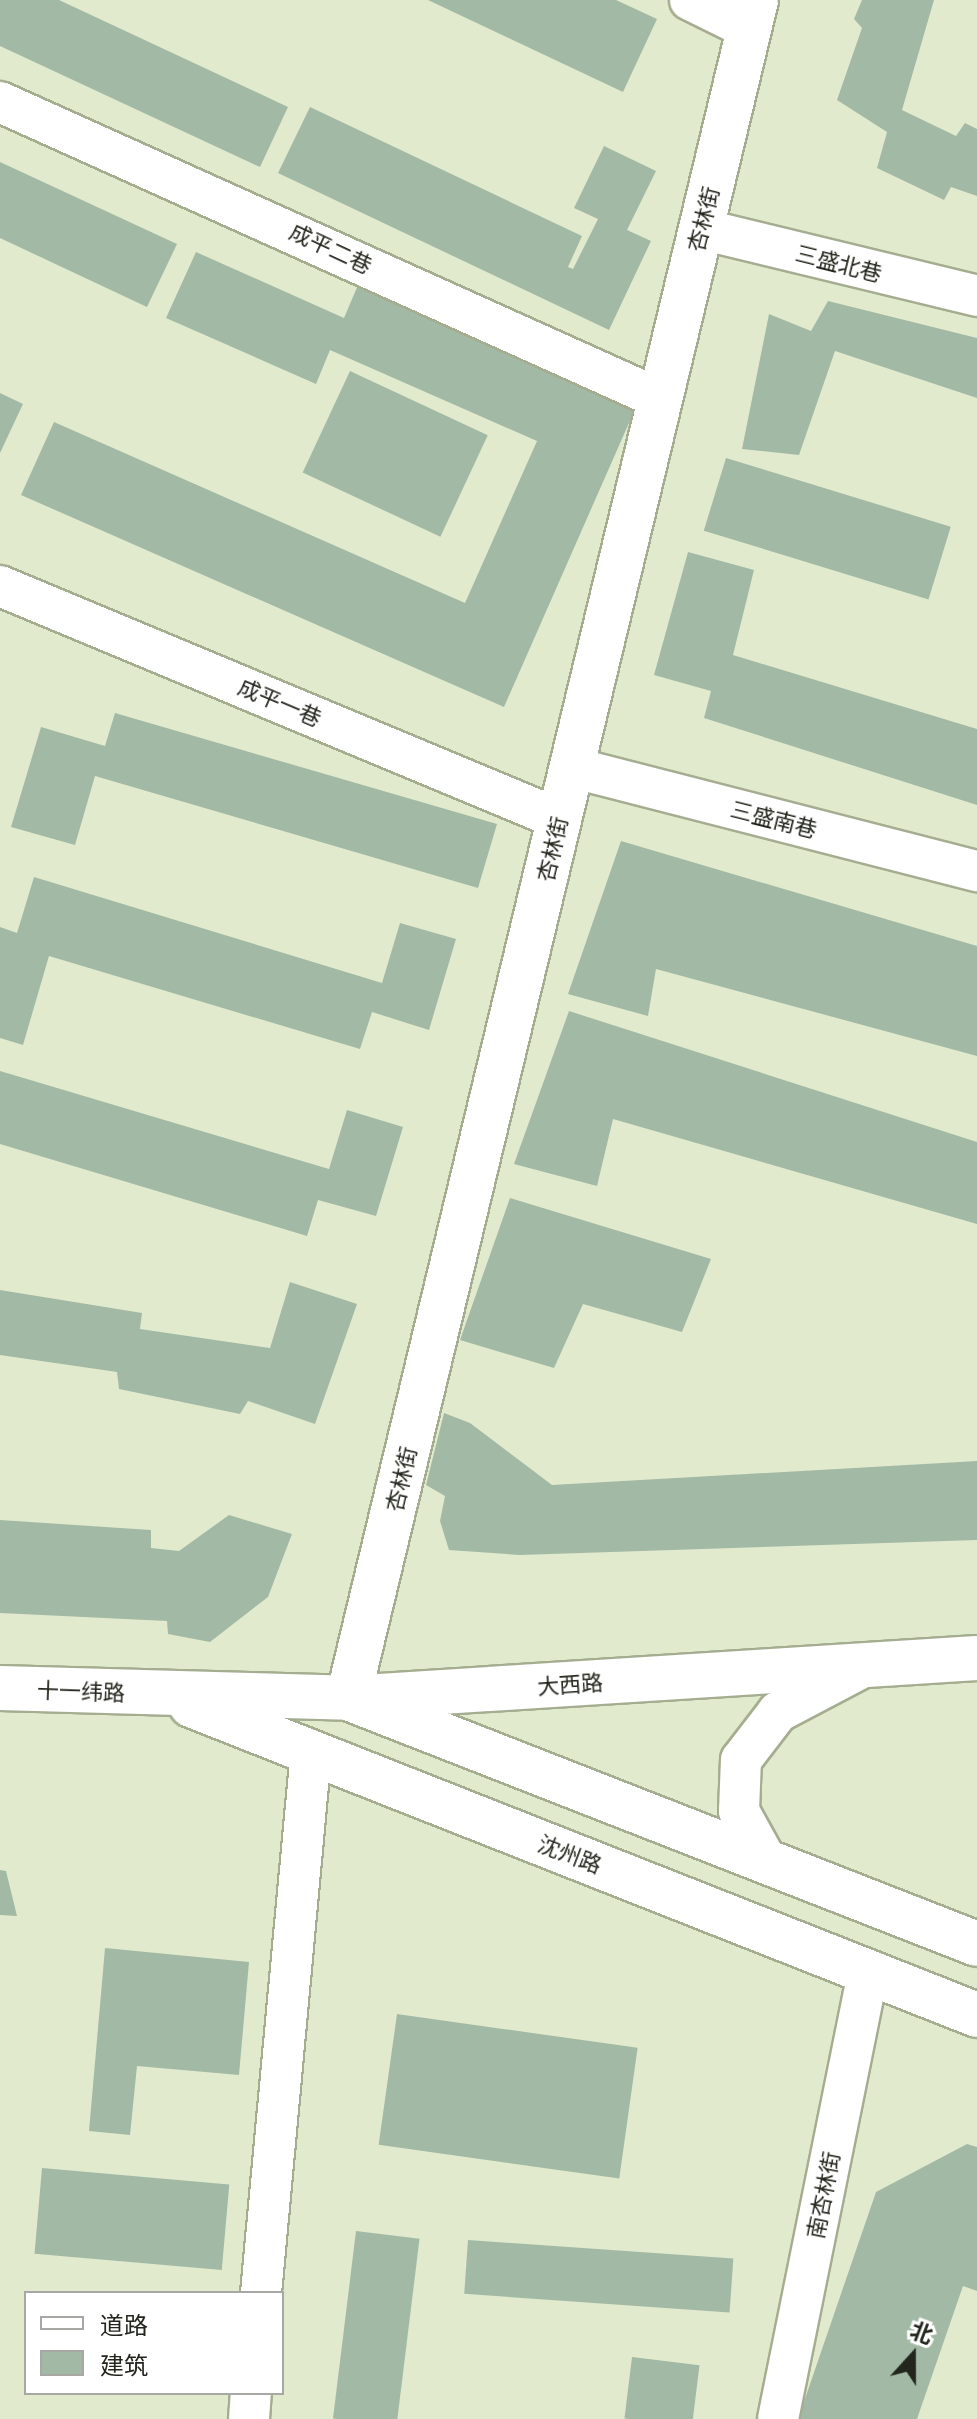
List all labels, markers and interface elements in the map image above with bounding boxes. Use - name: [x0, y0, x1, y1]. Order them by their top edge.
- street label: 杏林街: [682, 184, 724, 254]
- street label: 成平二巷: [286, 217, 376, 279]
- street label: 三盛北巷: [793, 240, 885, 286]
- street label: 成平一巷: [234, 673, 326, 731]
- street label: 三盛南巷: [728, 796, 820, 842]
- street label: 杏林街: [532, 814, 572, 884]
- street label: 杏林街: [381, 1444, 421, 1514]
- street label: 大西路: [536, 1669, 604, 1699]
- street label: 十一纬路: [37, 1676, 125, 1706]
- street label: 沈州路: [534, 1830, 606, 1878]
- street label: 南杏林街: [802, 2149, 844, 2241]
- legend: [24, 2291, 284, 2395]
- text: 道路: [100, 2309, 148, 2341]
- north arrow: [873, 2315, 953, 2395]
- text: 北: [906, 2315, 937, 2350]
- text: 建筑: [100, 2349, 148, 2381]

